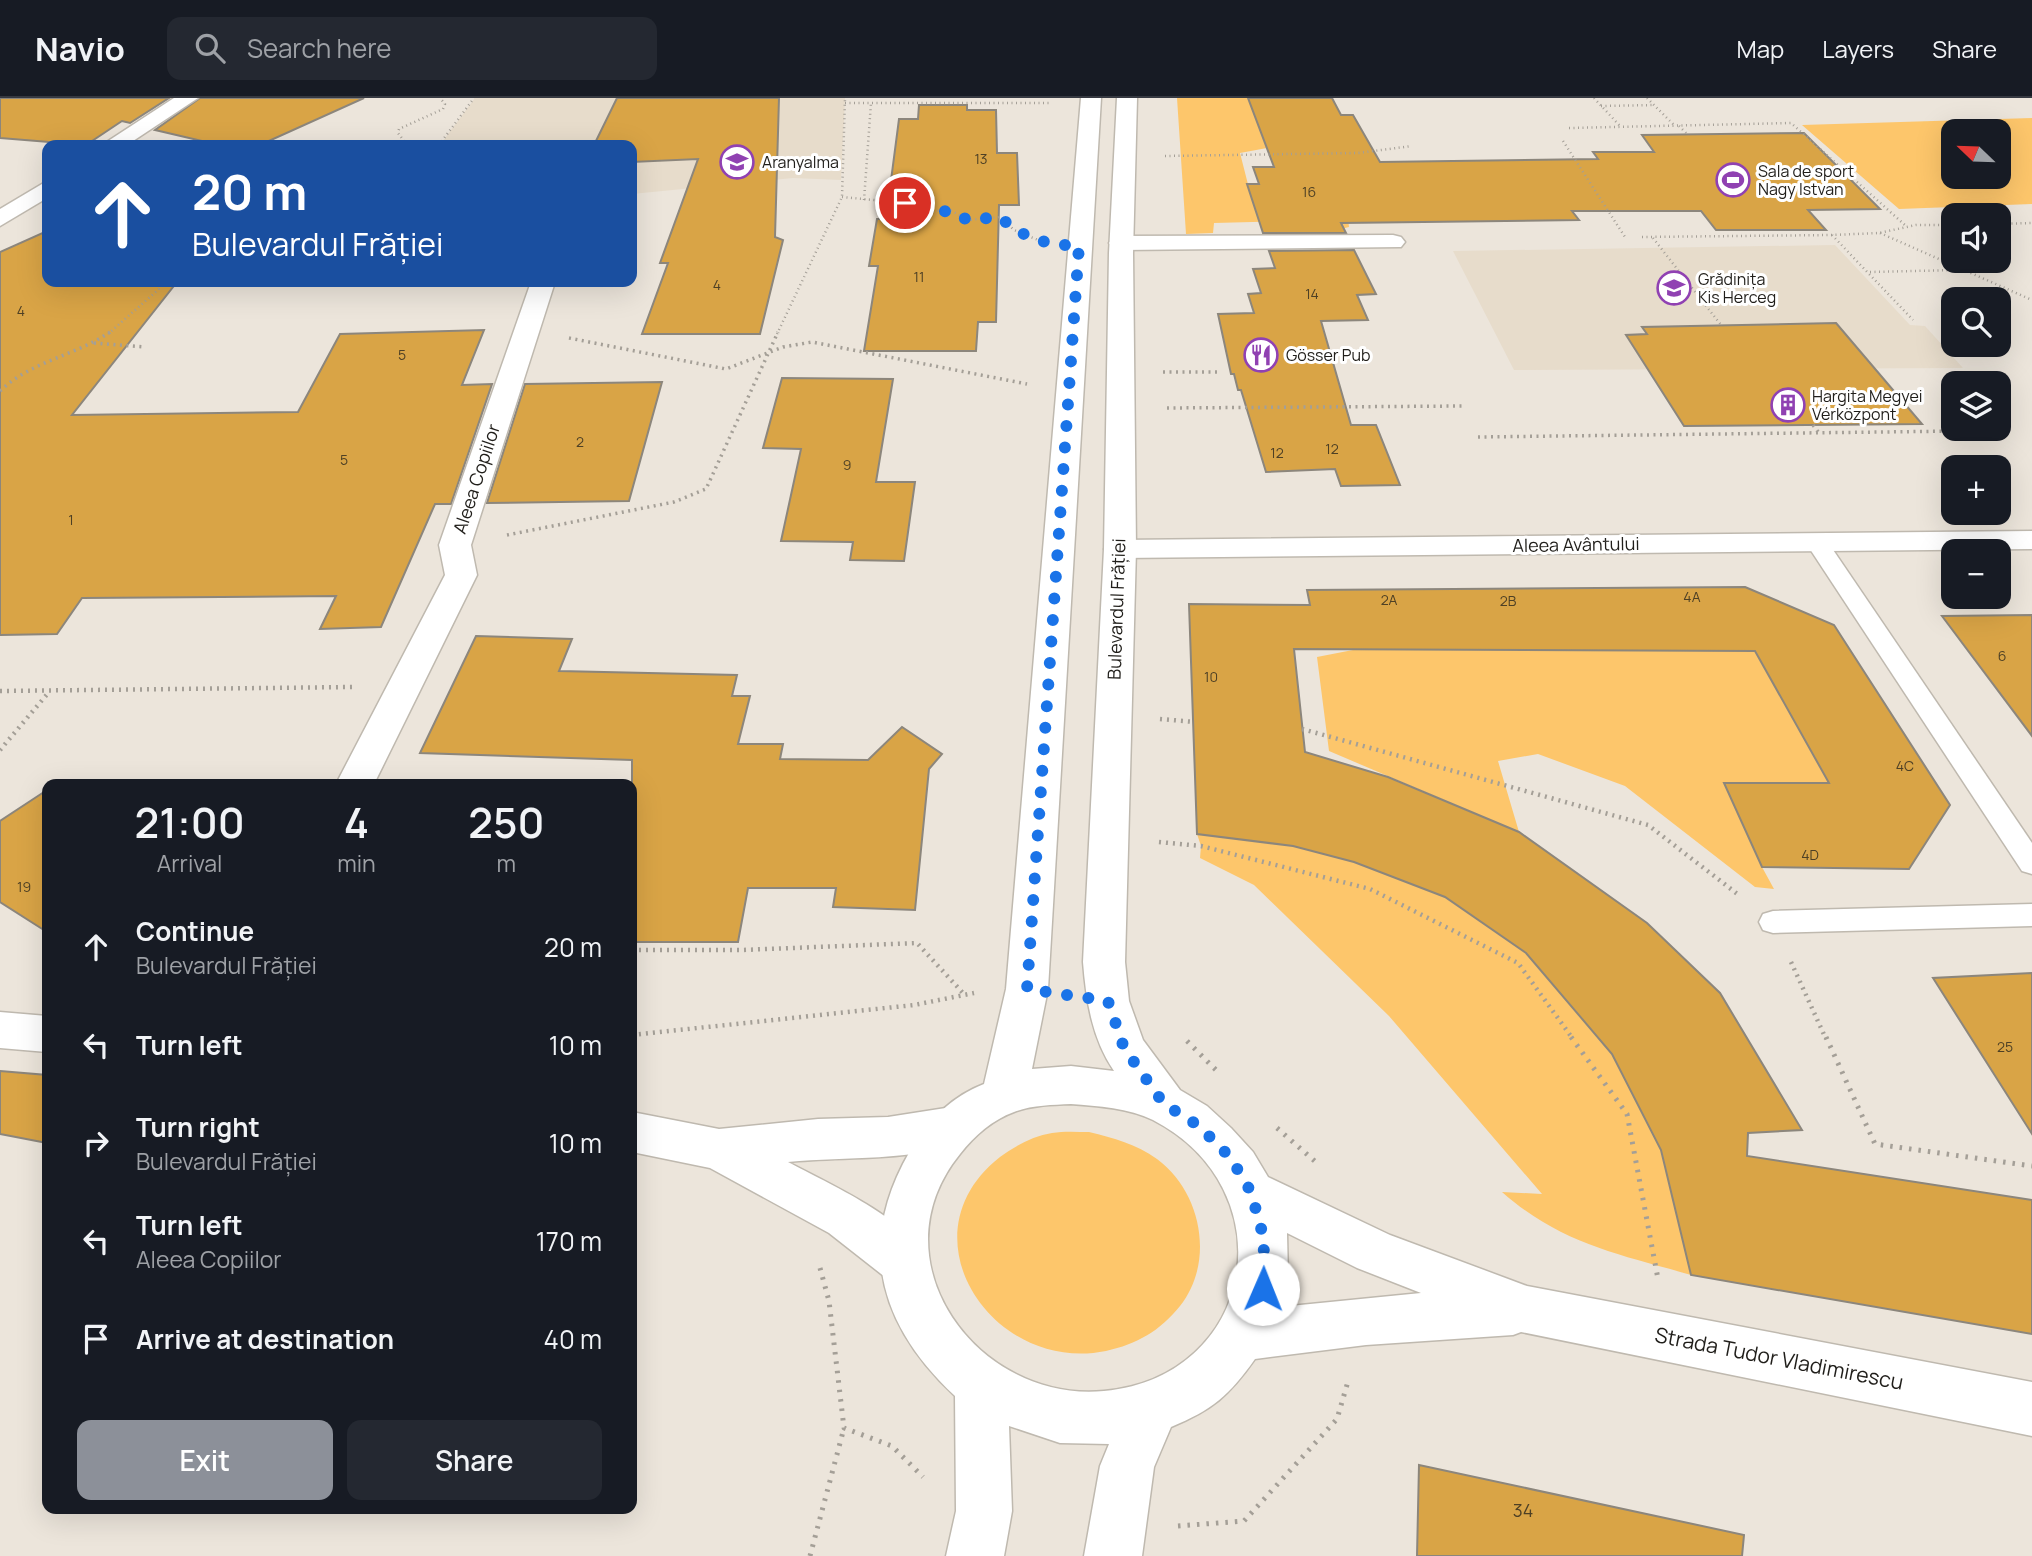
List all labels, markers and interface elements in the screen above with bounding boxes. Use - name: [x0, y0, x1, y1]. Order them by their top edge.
- search box: [167, 17, 657, 80]
- text: Navio: [35, 26, 125, 71]
- icon: search: [191, 29, 229, 67]
- text: Search here: [247, 30, 391, 66]
- text: Map: [1737, 32, 1784, 65]
- text: Layers: [1822, 32, 1894, 65]
- text: Share: [1932, 32, 1997, 65]
- north arrow: [1941, 119, 2011, 189]
- map controls: [1941, 119, 2011, 609]
- school or university icon: Aranyalma: [718, 143, 756, 181]
- house number: 13: [974, 149, 988, 168]
- place label: Aranyalma: [762, 151, 839, 173]
- text: 20 m: [192, 158, 307, 225]
- place label: Sala de sport Nagy Istvan: [1758, 160, 1854, 200]
- sports icon: Sala de sport Nagy Istvan: [1714, 161, 1752, 199]
- icon: ahead: [77, 168, 168, 259]
- pin: [875, 173, 935, 233]
- house number: 16: [1302, 182, 1316, 201]
- icon: arrive: [886, 184, 924, 222]
- button: sound: [1941, 203, 2011, 273]
- text: Bulevardul Frăției: [192, 222, 444, 266]
- house number: 11: [914, 267, 924, 286]
- place label: Grădinița Kis Herceg: [1698, 268, 1776, 308]
- school or university icon: Grădinița Kis Herceg: [1655, 269, 1693, 307]
- house number: 4: [713, 275, 721, 294]
- house number: 14: [1305, 284, 1319, 303]
- button: search: [1941, 287, 2011, 357]
- house number: 4: [17, 301, 25, 320]
- restaurant icon: Gösser Pub: [1242, 336, 1280, 374]
- place label: Gösser Pub: [1286, 344, 1370, 366]
- house number: 5: [398, 345, 406, 364]
- button: layers: [1941, 371, 2011, 441]
- place label: Hargita Megyei Vérközpont: [1812, 385, 1922, 425]
- building icon: Hargita Megyei Vérközpont: [1769, 386, 1807, 424]
- street label: Aleea Copiilor: [447, 420, 505, 537]
- house number: 2: [576, 432, 584, 451]
- house number: 12: [1325, 439, 1339, 458]
- house number: 12: [1270, 443, 1284, 462]
- house number: 5: [340, 450, 348, 469]
- house number: 9: [843, 455, 851, 474]
- button: +: [1941, 455, 2011, 525]
- house number: 1: [68, 510, 74, 529]
- street label: Aleea Avântului: [1512, 531, 1640, 557]
- street label: Bulevardul Frăției: [1102, 538, 1130, 680]
- button: −: [1941, 539, 2011, 609]
- house number: 4A: [1683, 587, 1701, 606]
- house number: 2A: [1381, 590, 1397, 609]
- house number: 2B: [1500, 591, 1517, 610]
- house number: 6: [1998, 646, 2006, 665]
- house number: 10: [1204, 667, 1218, 686]
- house number: 4C: [1896, 756, 1914, 775]
- text: 21:00: [135, 793, 245, 851]
- text: 4: [344, 793, 369, 851]
- text: 250: [468, 793, 544, 851]
- house number: 4D: [1801, 845, 1819, 864]
- text: Arrival: [157, 847, 222, 879]
- text: min: [337, 847, 376, 879]
- text: m: [497, 847, 516, 879]
- house number: 19: [17, 877, 31, 896]
- text: Continue: [136, 913, 254, 949]
- icon: ahead: [77, 928, 115, 966]
- text: 20 m: [544, 929, 602, 965]
- text: Bulevardul Frăției: [136, 949, 317, 981]
- icon: left: [77, 1026, 115, 1064]
- text: Turn left: [136, 1027, 243, 1063]
- text: 10 m: [549, 1027, 602, 1063]
- house number: 25: [1997, 1037, 2013, 1056]
- text: Turn right: [136, 1109, 260, 1145]
- icon: right: [77, 1124, 115, 1162]
- text: 10 m: [549, 1125, 602, 1161]
- text: Bulevardul Frăției: [136, 1145, 317, 1177]
- text: Turn left: [136, 1207, 243, 1243]
- icon: left: [77, 1222, 115, 1260]
- text: 170 m: [536, 1223, 602, 1259]
- text: Aleea Copiilor: [136, 1243, 282, 1275]
- position arrow: [1226, 1252, 1300, 1326]
- icon: arrive: [77, 1320, 115, 1358]
- street label: Strada Tudor Vladimirescu: [1652, 1320, 1906, 1396]
- text: Arrive at destination: [136, 1321, 394, 1357]
- text: 40 m: [544, 1321, 602, 1357]
- button: Exit: [77, 1420, 333, 1500]
- button: Share: [347, 1420, 602, 1500]
- house number: 34: [1513, 1498, 1533, 1522]

